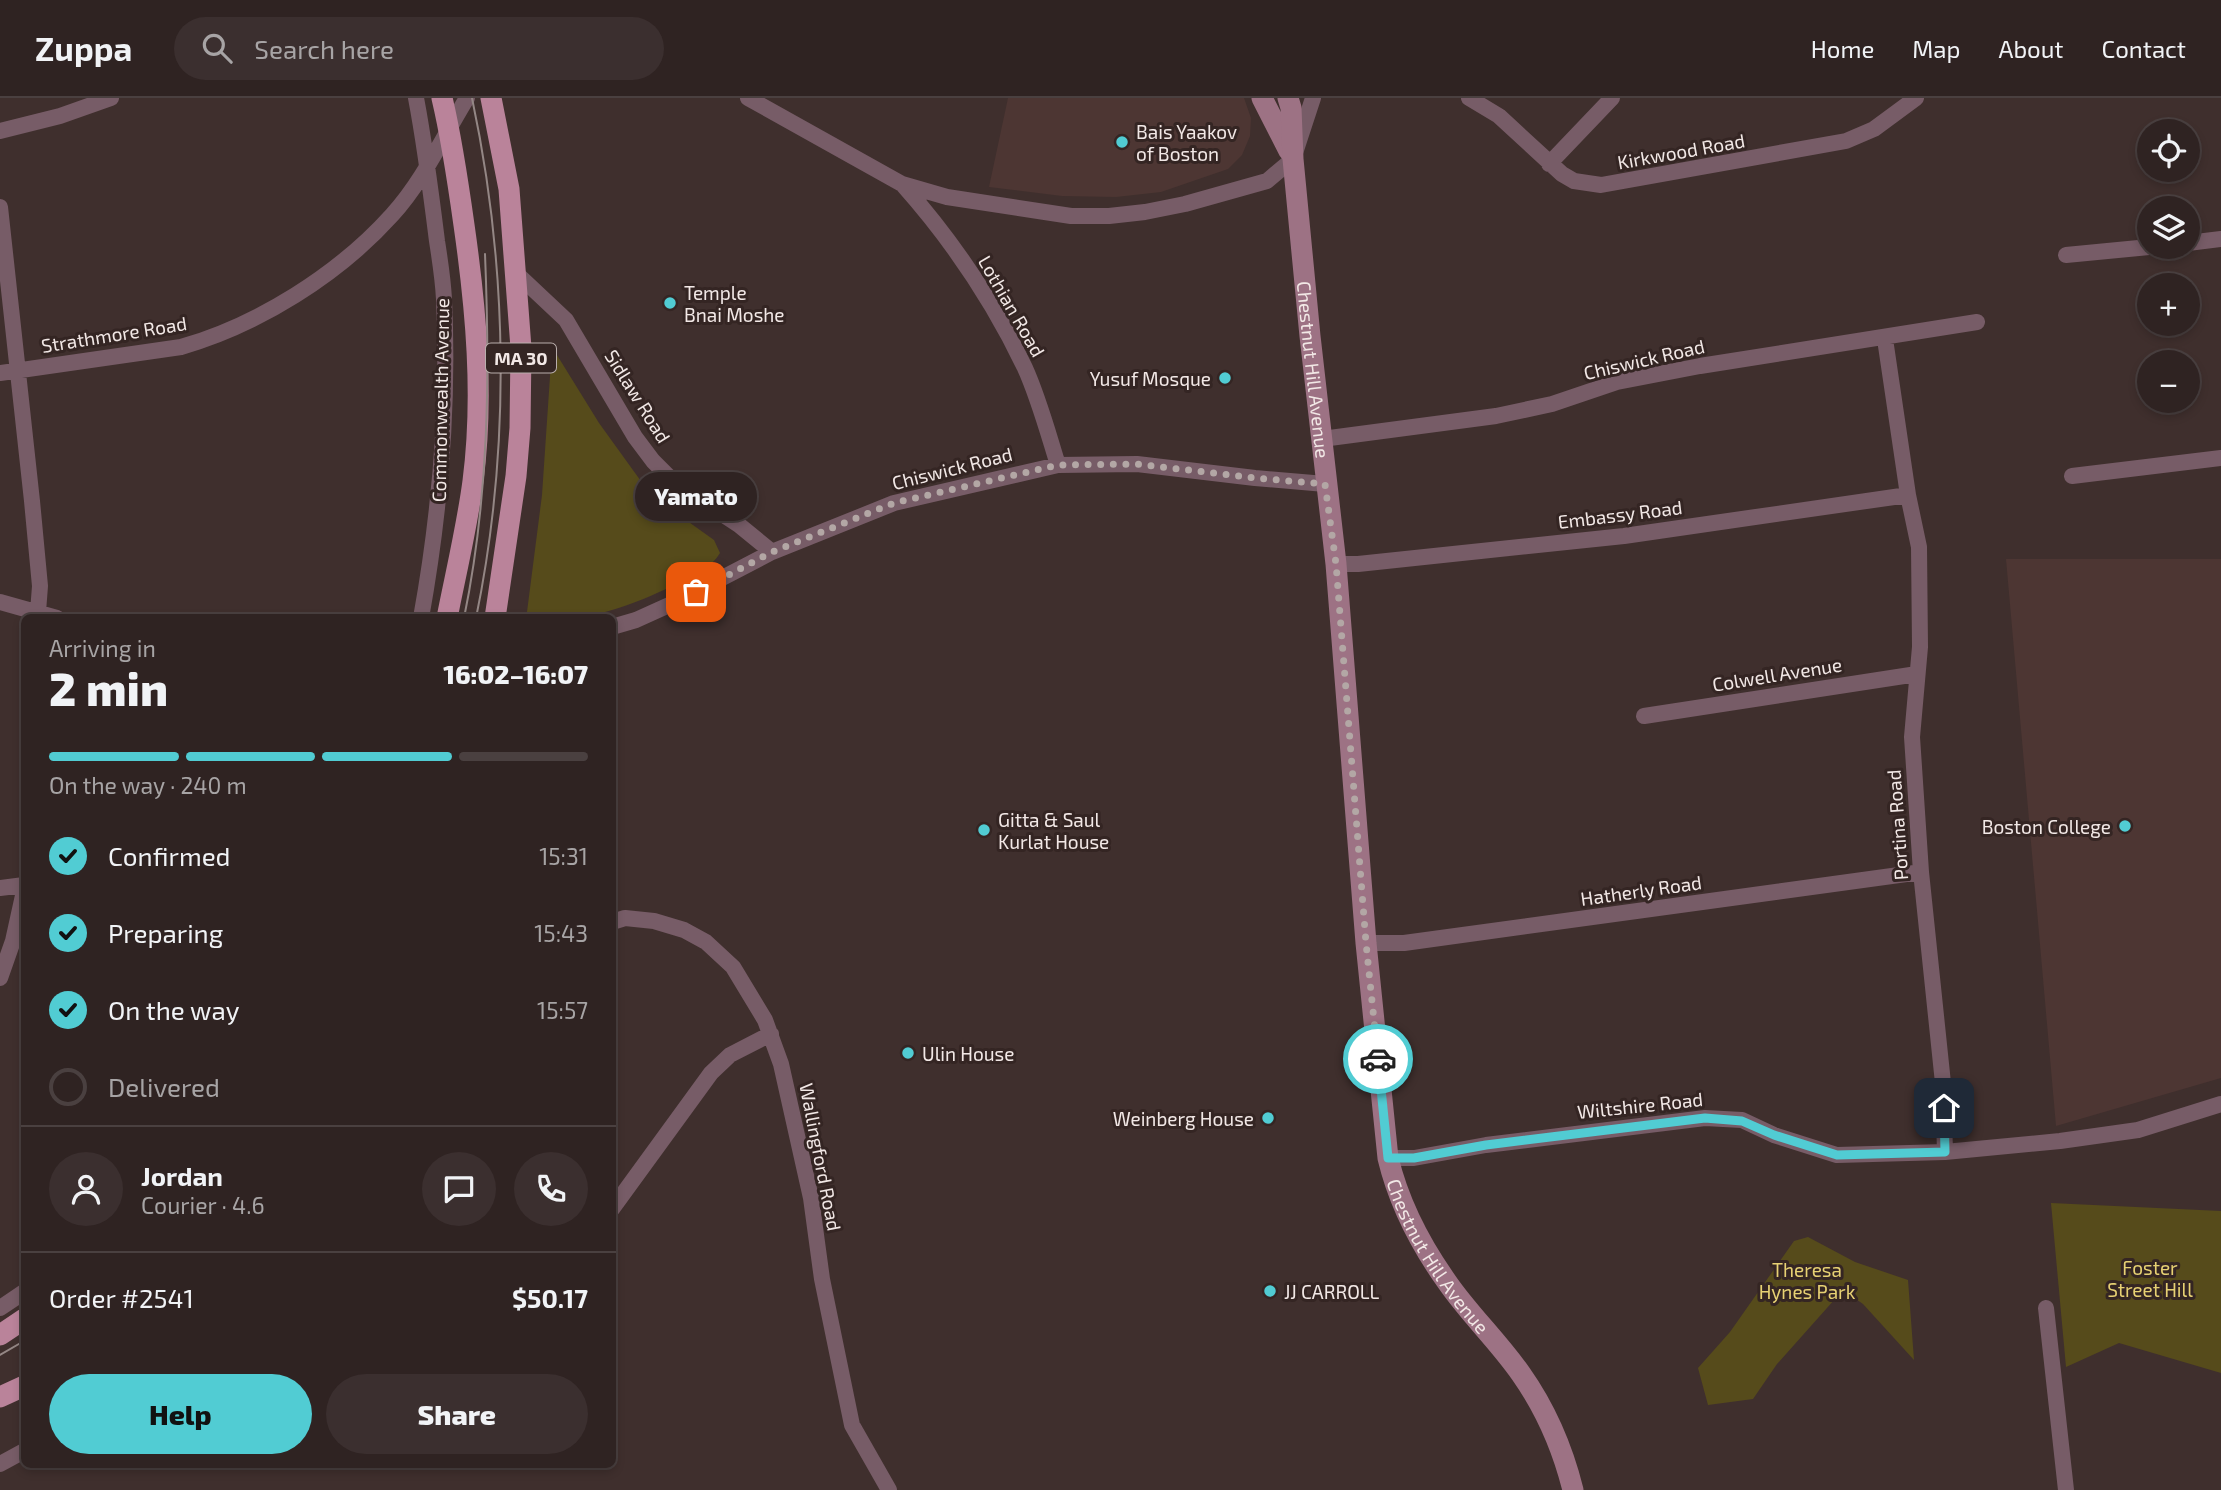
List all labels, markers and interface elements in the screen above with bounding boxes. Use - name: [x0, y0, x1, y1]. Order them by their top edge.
- search box: [174, 17, 664, 80]
- text: Zuppa: [35, 28, 132, 68]
- icon: search: [198, 29, 236, 67]
- text: Search here: [254, 33, 394, 64]
- text: Home: [1811, 34, 1874, 63]
- text: Map: [1912, 34, 1960, 63]
- text: About: [1998, 34, 2064, 63]
- text: Contact: [2102, 34, 2186, 63]
- map controls: [2137, 119, 2200, 413]
- button: locate: [2137, 119, 2200, 182]
- place label: Bais Yaakov of Boston: [1136, 120, 1237, 165]
- street label: Kirkwood Road: [1615, 128, 1747, 174]
- marker: Bais Yaakov of Boston: [1114, 134, 1130, 150]
- button: layers: [2137, 196, 2200, 259]
- street label: Lothian Road: [974, 251, 1050, 361]
- button: +: [2137, 273, 2200, 336]
- street label: Chestnut Hill Avenue: [1293, 280, 1335, 459]
- place label: Temple Bnai Moshe: [684, 281, 785, 326]
- marker: Temple Bnai Moshe: [662, 295, 678, 311]
- street label: Commonwealth Avenue: [427, 298, 453, 502]
- street label: Strathmore Road: [40, 311, 188, 357]
- street label: Chiswick Road: [1581, 334, 1707, 384]
- road number: MA 30: [486, 344, 556, 372]
- street label: Sidlaw Road: [600, 345, 676, 447]
- button: −: [2137, 350, 2200, 413]
- place label: Yusuf Mosque: [1090, 367, 1211, 390]
- marker: Yusuf Mosque: [1217, 370, 1233, 386]
- street label: Chiswick Road: [889, 442, 1015, 494]
- callout: Yamato: [635, 473, 757, 522]
- text: Yamato: [654, 482, 738, 510]
- street label: Embassy Road: [1556, 495, 1684, 533]
- pin: [666, 562, 726, 622]
- icon: bag: [677, 573, 715, 611]
- text: Arriving in: [49, 634, 156, 662]
- street label: Colwell Avenue: [1710, 652, 1844, 696]
- text: 16:02–16:07: [443, 658, 588, 689]
- text: 2 min: [49, 660, 168, 715]
- street label: Portina Road: [1882, 769, 1912, 881]
- text: On the way · 240 m: [49, 771, 247, 799]
- place label: Gitta & Saul Kurlat House: [998, 808, 1109, 853]
- place label: Boston College: [1982, 815, 2111, 838]
- marker: Boston College: [2117, 818, 2133, 834]
- marker: Gitta & Saul Kurlat House: [976, 822, 992, 838]
- icon: check: [49, 837, 87, 875]
- text: Confirmed: [108, 840, 231, 871]
- text: 15:31: [539, 842, 588, 870]
- street label: Hatherly Road: [1579, 870, 1703, 910]
- icon: check: [49, 914, 87, 952]
- text: Preparing: [108, 917, 223, 948]
- text: 15:43: [534, 919, 588, 947]
- icon: check: [49, 991, 87, 1029]
- text: On the way: [108, 994, 239, 1025]
- text: 15:57: [537, 996, 588, 1024]
- courier: [1343, 1024, 1413, 1094]
- icon: car: [1359, 1040, 1397, 1078]
- place label: Ulin House: [922, 1042, 1014, 1065]
- marker: Ulin House: [900, 1045, 916, 1061]
- text: Delivered: [108, 1071, 220, 1102]
- pin: [1914, 1078, 1974, 1138]
- street label: Wallingford Road: [795, 1081, 847, 1233]
- street label: Wiltshire Road: [1576, 1087, 1704, 1123]
- icon: home: [1925, 1089, 1963, 1127]
- place label: Weinberg House: [1113, 1107, 1254, 1130]
- marker: Weinberg House: [1260, 1110, 1276, 1126]
- button: person: [49, 1152, 123, 1226]
- button: chat: [422, 1152, 496, 1226]
- button: phone: [514, 1152, 588, 1226]
- text: Jordan: [141, 1160, 223, 1191]
- street label: Chestnut Hill Avenue: [1383, 1175, 1494, 1338]
- text: Courier · 4.6: [141, 1191, 265, 1219]
- park label: Foster Street Hill: [2107, 1256, 2193, 1301]
- park label: Theresa Hynes Park: [1759, 1258, 1856, 1303]
- place label: JJ CARROLL: [1284, 1280, 1380, 1303]
- text: Order #2541: [49, 1282, 194, 1313]
- text: $50.17: [512, 1282, 588, 1313]
- marker: JJ CARROLL: [1262, 1283, 1278, 1299]
- button: Help: [49, 1374, 312, 1454]
- button: Share: [326, 1374, 588, 1454]

